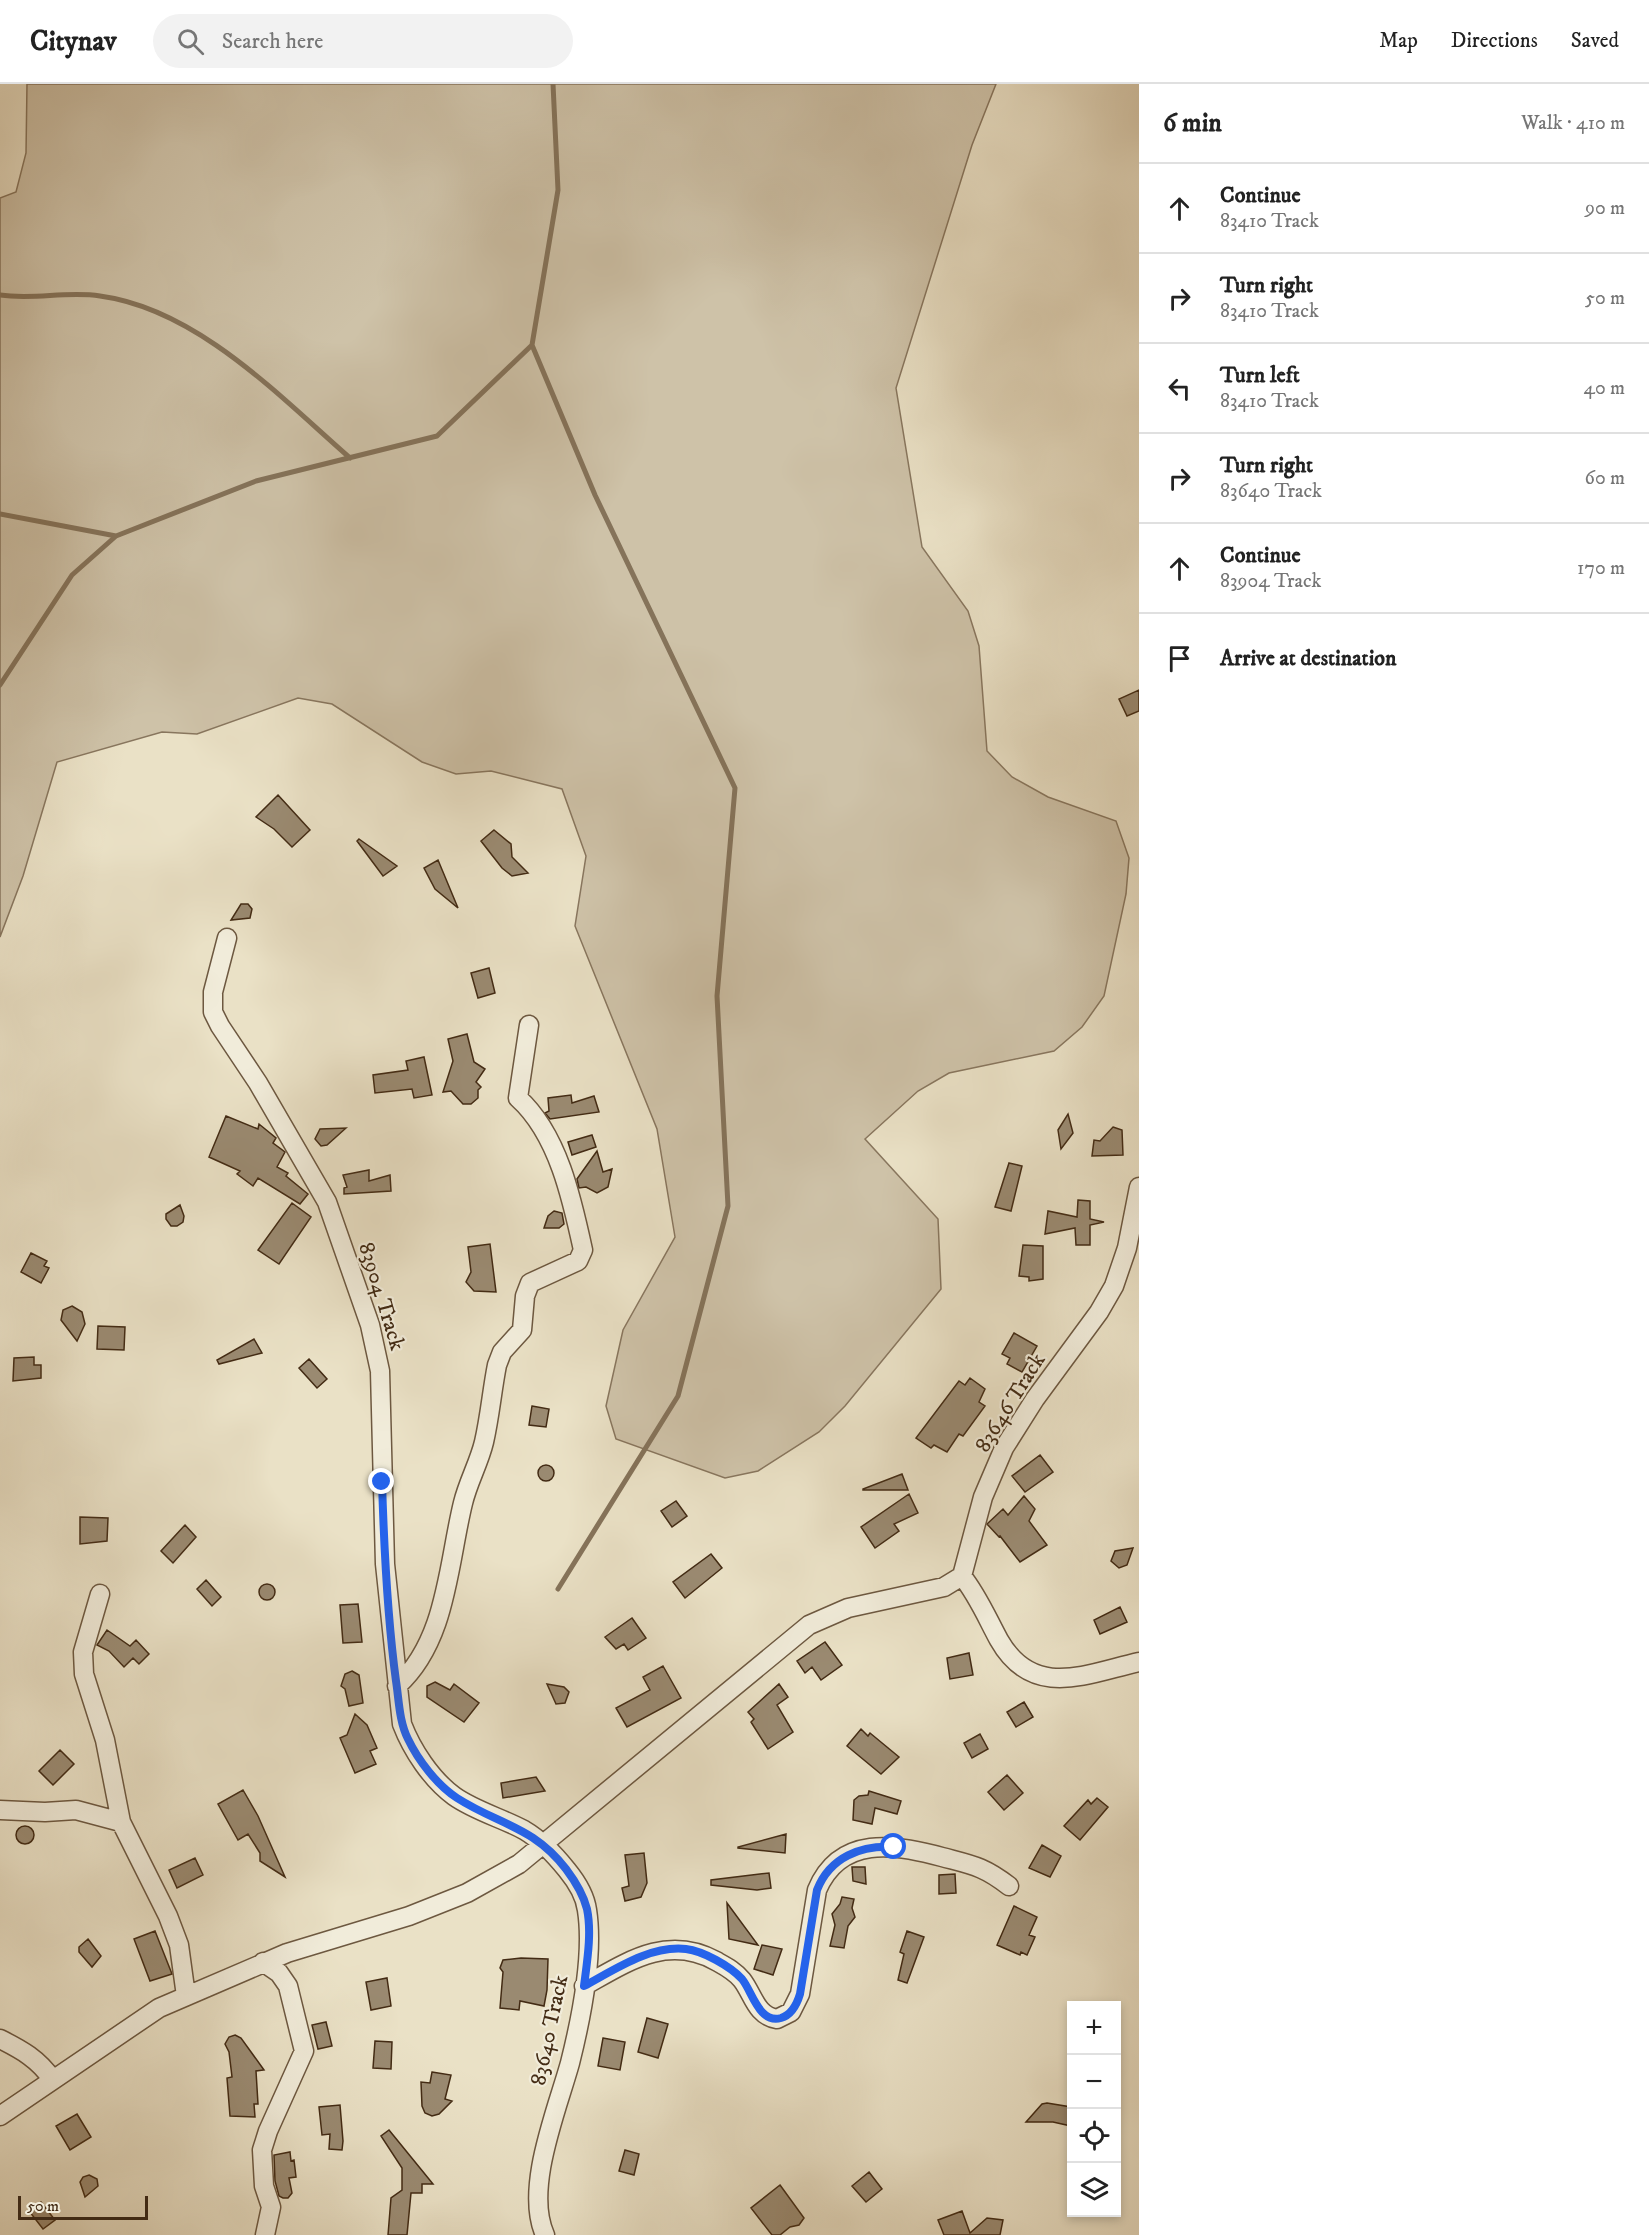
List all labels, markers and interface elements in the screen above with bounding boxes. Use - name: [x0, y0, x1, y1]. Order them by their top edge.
- search box: [153, 14, 573, 68]
- text: Citynav: [30, 24, 117, 59]
- icon: search: [174, 25, 207, 58]
- text: Search here: [222, 28, 323, 55]
- text: Map: [1379, 28, 1418, 54]
- text: Directions: [1451, 28, 1538, 54]
- text: Saved: [1571, 28, 1619, 54]
- text: 6 min: [1163, 107, 1222, 140]
- text: Walk · 410 m: [1521, 111, 1625, 136]
- text: Continue: [1220, 182, 1301, 209]
- icon: ahead: [1163, 192, 1196, 225]
- text: 90 m: [1585, 196, 1625, 221]
- text: 83410 Track: [1220, 209, 1319, 234]
- text: Turn right: [1220, 272, 1313, 299]
- icon: right: [1163, 282, 1196, 315]
- text: 50 m: [1585, 286, 1625, 311]
- text: 83410 Track: [1220, 299, 1319, 324]
- text: Turn left: [1220, 362, 1300, 389]
- icon: left: [1163, 372, 1196, 405]
- text: 40 m: [1583, 376, 1625, 401]
- text: 83410 Track: [1220, 389, 1319, 414]
- text: Turn right: [1220, 452, 1313, 479]
- icon: right: [1163, 462, 1196, 495]
- text: 60 m: [1585, 466, 1625, 491]
- text: 83640 Track: [1220, 479, 1322, 504]
- text: Continue: [1220, 542, 1301, 569]
- icon: ahead: [1163, 552, 1196, 585]
- text: 170 m: [1577, 556, 1625, 581]
- text: 83904 Track: [1220, 569, 1322, 594]
- icon: arrive: [1163, 642, 1196, 675]
- text: Arrive at destination: [1220, 645, 1397, 672]
- street label: 83904 Track: [352, 1239, 411, 1354]
- street label: 83646 Track: [969, 1348, 1051, 1457]
- route end: [368, 1468, 394, 1494]
- route start: [880, 1833, 906, 1859]
- street label: 83640 Track: [525, 1973, 574, 2088]
- map controls: [1067, 2001, 1121, 2217]
- button: +: [1067, 2001, 1121, 2055]
- button: −: [1067, 2055, 1121, 2109]
- button: locate: [1067, 2109, 1121, 2163]
- button: layers: [1067, 2163, 1121, 2217]
- scale bar: [18, 2193, 148, 2220]
- text: 50 m: [27, 2196, 59, 2216]

